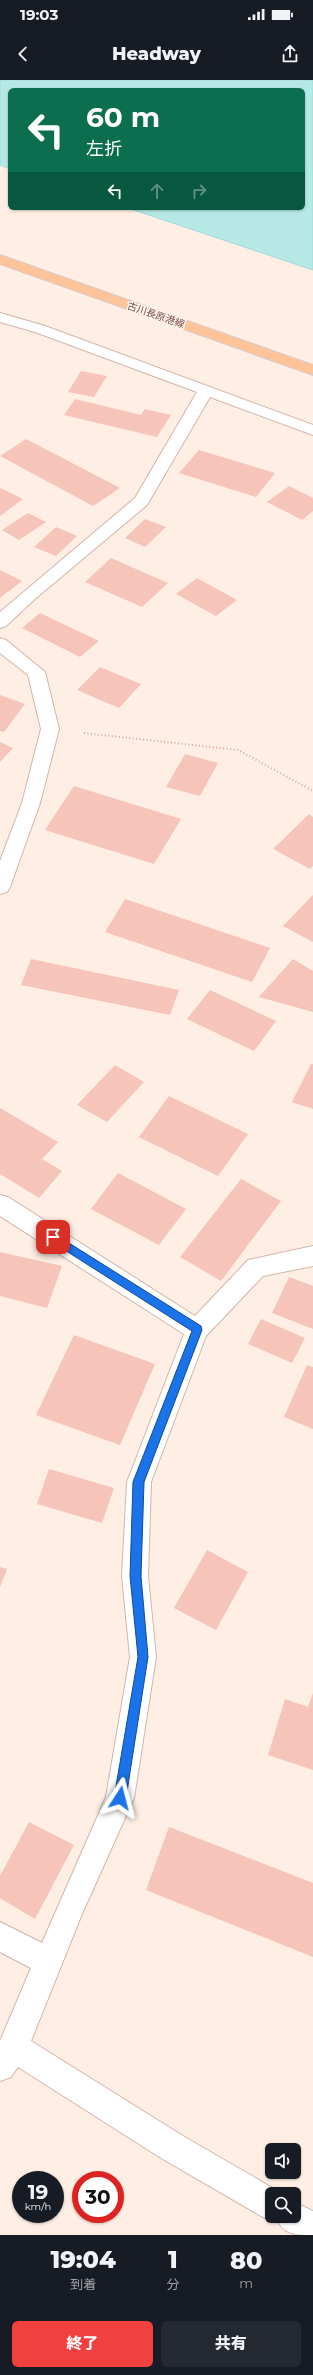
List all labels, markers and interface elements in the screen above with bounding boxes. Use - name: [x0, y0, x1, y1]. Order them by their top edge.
- text: 19:03: [20, 5, 58, 24]
- icon: back: [12, 43, 34, 65]
- text: Headway: [112, 43, 201, 65]
- icon: share: [279, 43, 301, 65]
- text: 60 m: [86, 100, 160, 134]
- icon: left: [20, 104, 72, 156]
- text: 左折: [86, 138, 122, 160]
- icon: left: [104, 180, 126, 202]
- icon: ahead: [146, 180, 168, 202]
- icon: right: [188, 180, 210, 202]
- street label: 古川長原港線: [126, 299, 186, 331]
- pin: [36, 1220, 70, 1254]
- icon: arrive: [42, 1226, 64, 1248]
- position arrow: [99, 1777, 141, 1819]
- map controls: [265, 2143, 301, 2223]
- button: sound: [265, 2143, 301, 2179]
- speed limit sign: 30: [72, 2171, 124, 2223]
- text: 19: [28, 2180, 48, 2204]
- button: search: [265, 2187, 301, 2223]
- text: km/h: [25, 2200, 51, 2213]
- text: 19:04: [51, 2245, 116, 2274]
- text: 1: [168, 2245, 178, 2274]
- text: 80: [230, 2246, 262, 2275]
- text: m: [239, 2275, 253, 2291]
- text: 到着: [70, 2276, 96, 2292]
- text: 分: [166, 2276, 179, 2292]
- button: 終了: [12, 2321, 153, 2367]
- button: 共有: [161, 2321, 301, 2367]

